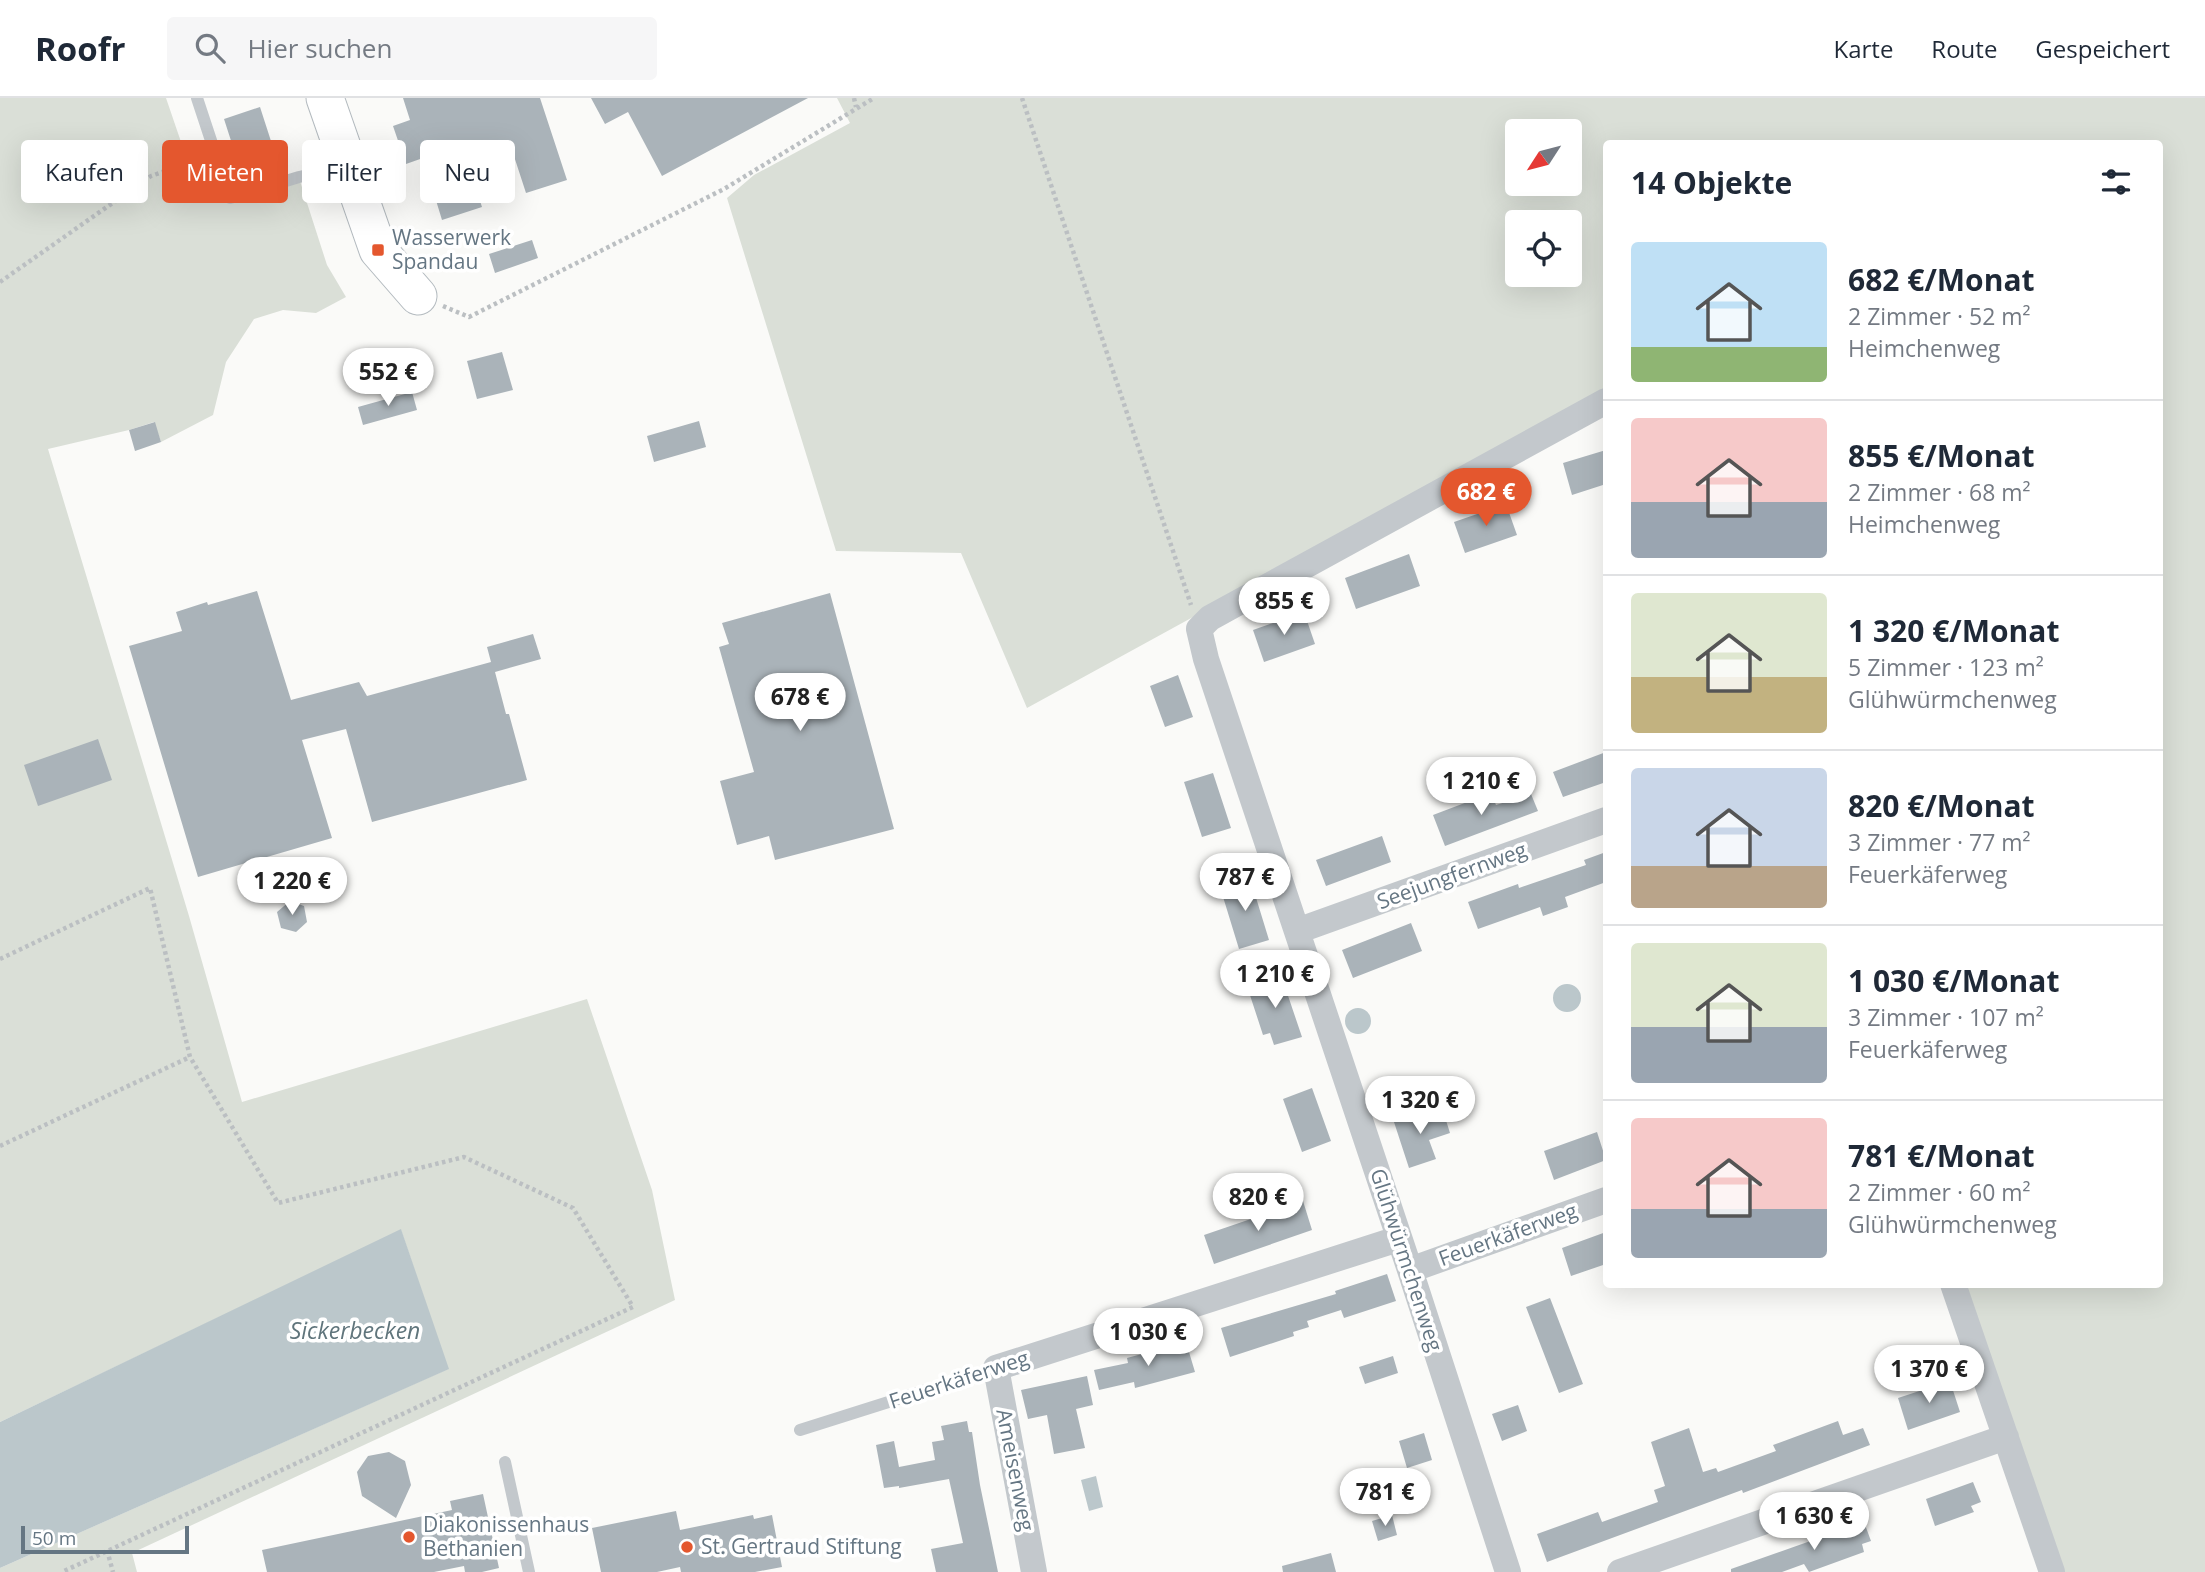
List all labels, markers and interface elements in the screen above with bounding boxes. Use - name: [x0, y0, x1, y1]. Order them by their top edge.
- search box: [167, 17, 657, 80]
- text: Roofr: [35, 26, 125, 71]
- icon: search: [191, 29, 229, 67]
- text: Hier suchen: [247, 30, 392, 66]
- text: Karte: [1833, 32, 1893, 65]
- text: Route: [1931, 32, 1997, 65]
- text: Gespeichert: [2035, 32, 2170, 65]
- north arrow: [1505, 119, 1582, 196]
- map controls: [1505, 119, 1582, 287]
- chip: Kaufen: [21, 140, 148, 203]
- chip: Mieten: [162, 140, 288, 203]
- chip: Filter: [302, 140, 406, 203]
- chip: Neu: [420, 140, 515, 203]
- text: 14 Objekte: [1631, 162, 1792, 203]
- icon: filters: [2097, 163, 2135, 201]
- button: locate: [1505, 210, 1582, 287]
- place label: Wasserwerk Spandau: [392, 223, 511, 275]
- marker: Wasserwerk Spandau: [370, 242, 386, 258]
- text: 682 €/Monat: [1848, 259, 2035, 300]
- icon: home: [1687, 270, 1771, 354]
- text: 2 Zimmer · 52 m²: [1848, 300, 2031, 332]
- text: Heimchenweg: [1848, 332, 2000, 364]
- pin: 552 €: [339, 348, 437, 408]
- text: 552 €: [359, 355, 417, 387]
- text: 855 €/Monat: [1848, 435, 2035, 476]
- icon: home: [1687, 446, 1771, 530]
- pin: 682 €: [1437, 468, 1535, 528]
- text: 682 €: [1457, 475, 1515, 507]
- text: 2 Zimmer · 68 m²: [1848, 476, 2031, 508]
- text: Heimchenweg: [1848, 508, 2000, 540]
- pin: 855 €: [1235, 578, 1333, 637]
- text: 855 €: [1255, 584, 1313, 616]
- text: 1 320 €/Monat: [1848, 610, 2059, 651]
- icon: home: [1687, 621, 1771, 705]
- text: 5 Zimmer · 123 m²: [1848, 651, 2044, 683]
- pin: 678 €: [751, 674, 849, 733]
- text: 678 €: [771, 680, 829, 712]
- text: Glühwürmchenweg: [1848, 683, 2057, 715]
- pin: 1 210 €: [1416, 758, 1546, 817]
- text: 1 210 €: [1442, 764, 1520, 796]
- text: 820 €/Monat: [1848, 785, 2035, 826]
- icon: home: [1687, 796, 1771, 880]
- text: 3 Zimmer · 77 m²: [1848, 826, 2031, 858]
- street label: Seejungfernweg: [1373, 835, 1530, 915]
- pin: 787 €: [1196, 854, 1294, 913]
- pin: 1 220 €: [227, 858, 357, 917]
- text: Feuerkäferweg: [1848, 858, 2007, 890]
- text: 787 €: [1216, 860, 1274, 892]
- text: 1 220 €: [253, 864, 331, 896]
- pin: 1 210 €: [1210, 950, 1340, 1010]
- text: 1 210 €: [1236, 957, 1314, 989]
- text: 1 030 €/Monat: [1848, 960, 2059, 1001]
- icon: home: [1687, 971, 1771, 1055]
- text: 3 Zimmer · 107 m²: [1848, 1001, 2044, 1033]
- text: Feuerkäferweg: [1848, 1033, 2007, 1065]
- pin: 1 320 €: [1355, 1076, 1485, 1136]
- text: 1 320 €: [1381, 1083, 1459, 1115]
- text: 781 €/Monat: [1848, 1135, 2035, 1176]
- icon: home: [1687, 1146, 1771, 1230]
- street label: Glühwürmchenweg: [1364, 1165, 1450, 1355]
- pin: 820 €: [1209, 1174, 1307, 1233]
- text: 2 Zimmer · 60 m²: [1848, 1176, 2031, 1208]
- text: 820 €: [1229, 1180, 1287, 1212]
- street label: Feuerkäferweg: [1435, 1196, 1581, 1272]
- text: Glühwürmchenweg: [1848, 1208, 2057, 1240]
- pin: 1 030 €: [1083, 1308, 1213, 1368]
- water label: Sickerbecken: [290, 1314, 420, 1346]
- text: 1 030 €: [1109, 1315, 1187, 1347]
- street label: Feuerkäferweg: [885, 1343, 1032, 1415]
- pin: 1 370 €: [1864, 1346, 1994, 1405]
- text: 1 370 €: [1890, 1352, 1968, 1384]
- street label: Ameisenweg: [990, 1406, 1042, 1533]
- pin: 781 €: [1336, 1468, 1434, 1528]
- text: 781 €: [1356, 1475, 1414, 1507]
- pin: 1 630 €: [1749, 1492, 1879, 1552]
- text: 1 630 €: [1775, 1499, 1853, 1531]
- place label: Diakonissenhaus Bethanien: [423, 1510, 589, 1562]
- scale bar: [21, 1523, 189, 1555]
- text: 50 m: [32, 1525, 76, 1551]
- marker: Diakonissenhaus Bethanien: [401, 1529, 417, 1545]
- place label: St. Gertraud Stiftung: [701, 1532, 902, 1560]
- marker: St. Gertraud Stiftung: [679, 1539, 695, 1555]

